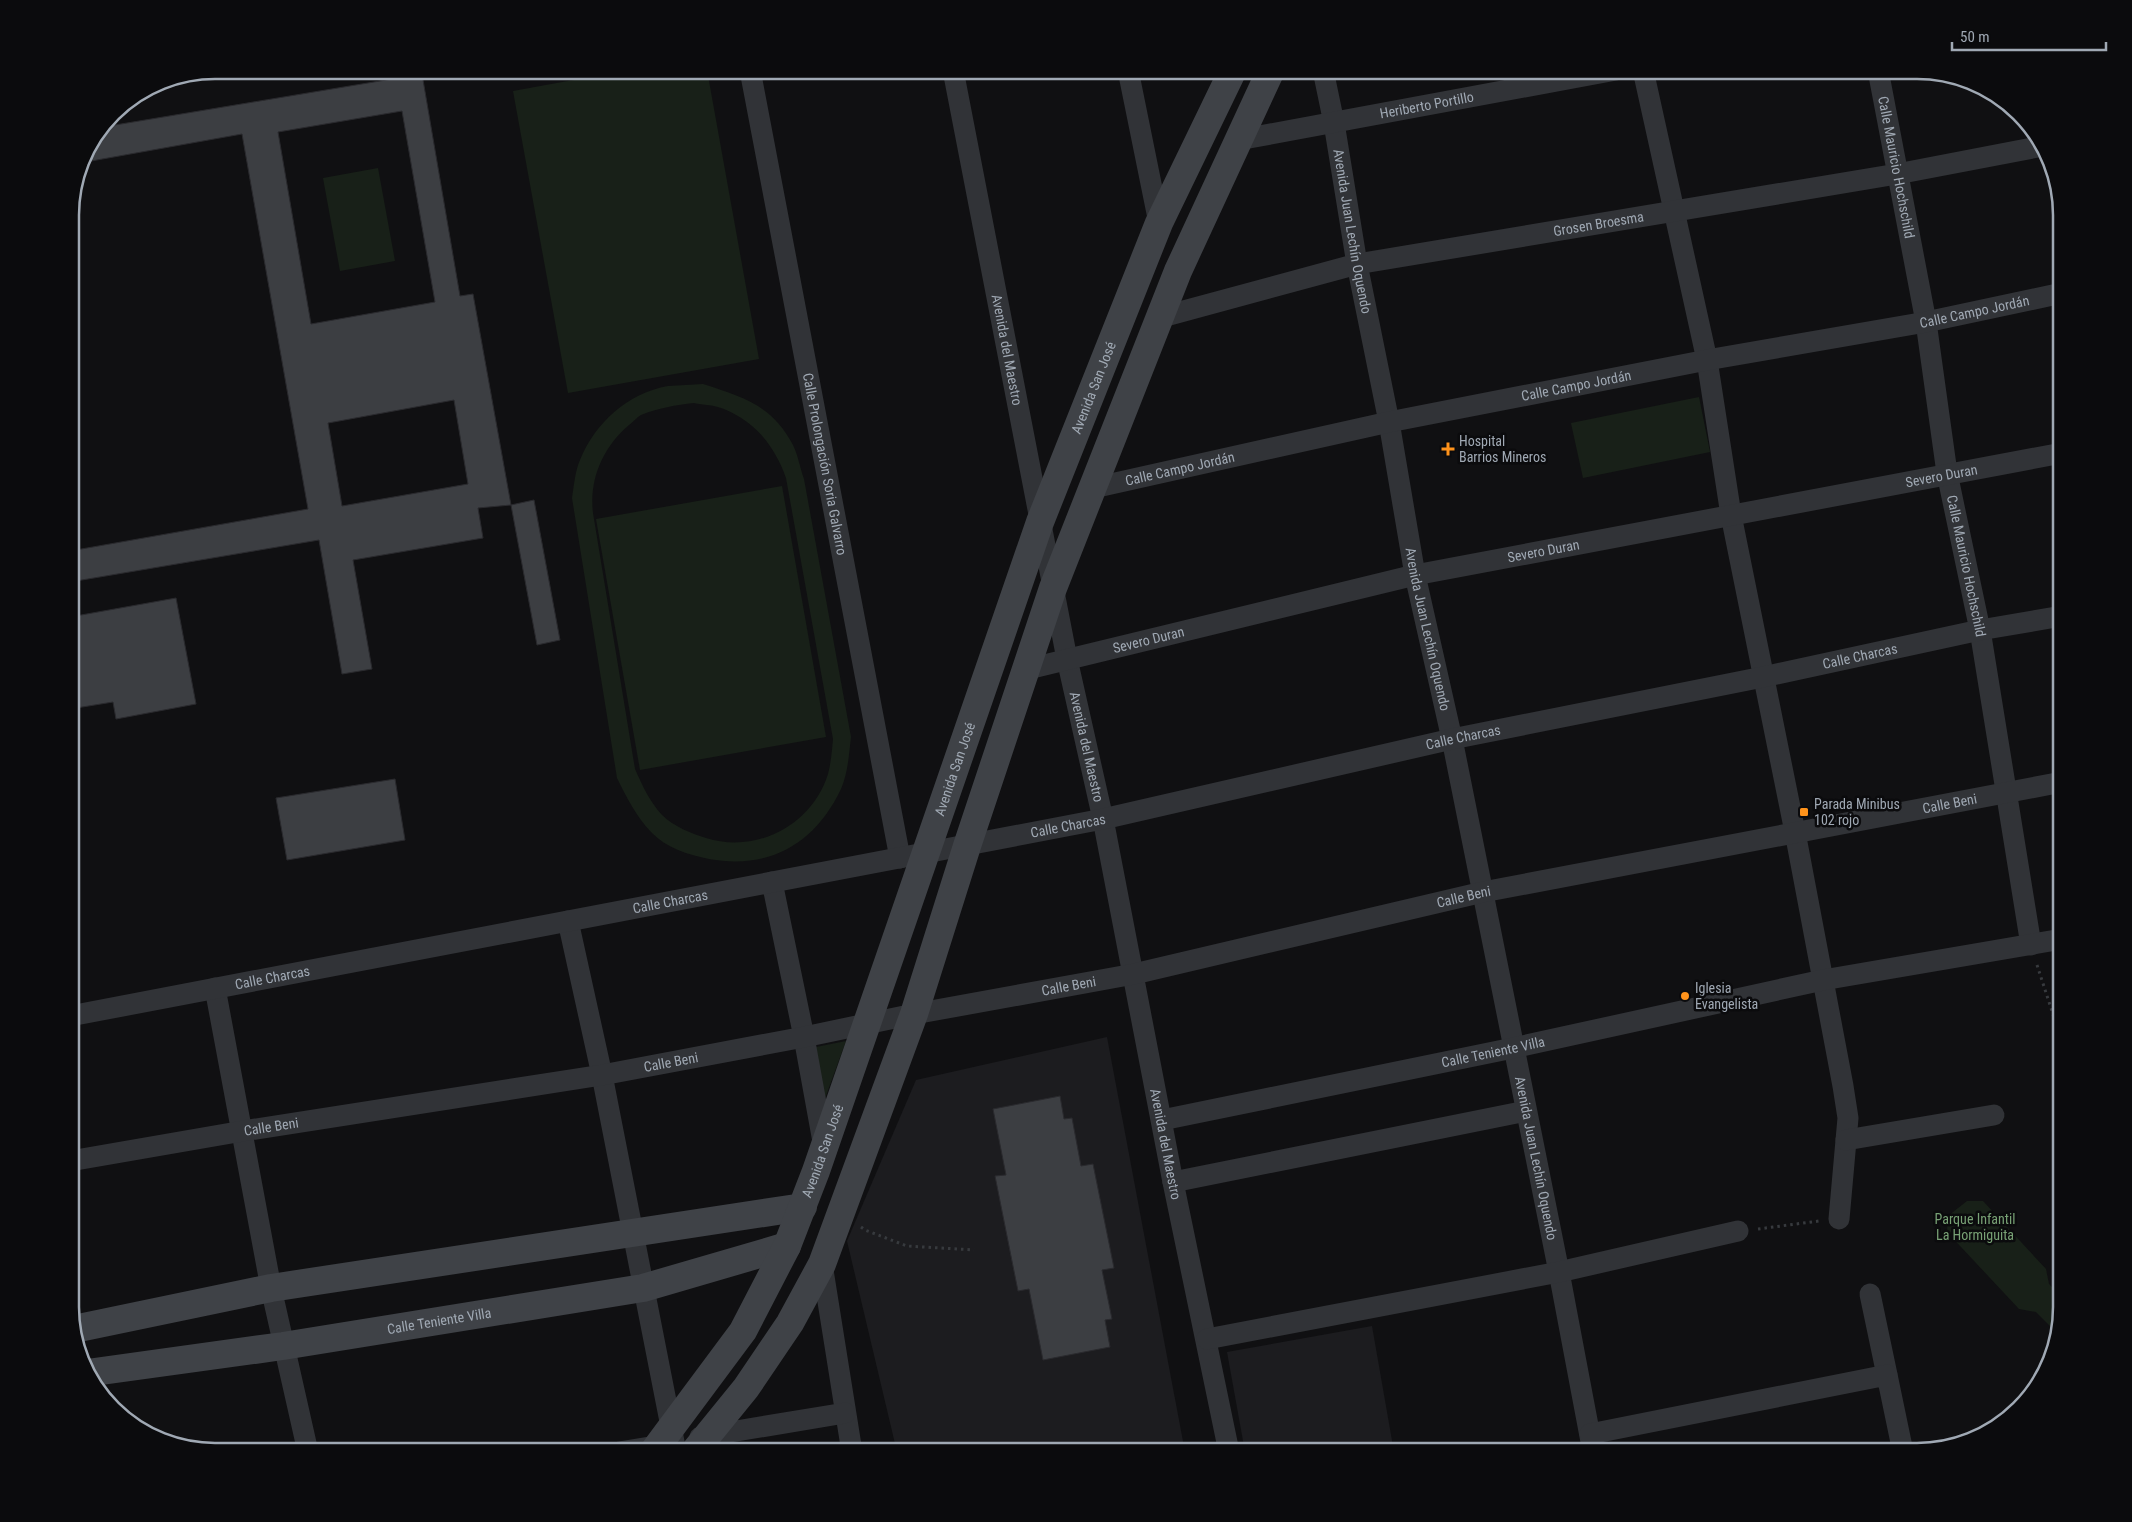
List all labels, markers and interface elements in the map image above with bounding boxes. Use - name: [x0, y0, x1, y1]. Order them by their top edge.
- scale bar: [1952, 20, 2106, 52]
- text: 50 m: [1960, 28, 1990, 46]
- street label: Heriberto Portillo: [1379, 89, 1475, 122]
- street label: Calle Mauricio Hochschild: [1875, 95, 1918, 240]
- street label: Avenida Juan Lechín Oquendo: [1330, 148, 1375, 315]
- street label: Grosen Broesma: [1552, 208, 1645, 239]
- street label: Calle Campo Jordán: [1918, 292, 2031, 331]
- street label: Avenida del Maestro: [989, 293, 1026, 407]
- street label: Avenida San José: [1068, 339, 1119, 436]
- street label: Calle Campo Jordán: [1520, 367, 1633, 404]
- street label: Calle Prolongación Soria Galvarro: [800, 371, 850, 556]
- place label: Hospital Barrios Mineros: [1459, 433, 1546, 465]
- marker: Hospital Barrios Mineros: [1441, 442, 1455, 456]
- street label: Calle Campo Jordán: [1124, 449, 1236, 489]
- street label: Severo Duran: [1904, 461, 1979, 490]
- street label: Calle Mauricio Hochschild: [1944, 494, 1989, 638]
- street label: Severo Duran: [1506, 536, 1581, 565]
- street label: Avenida Juan Lechín Oquendo: [1402, 546, 1453, 712]
- street label: Severo Duran: [1111, 623, 1186, 656]
- street label: Calle Charcas: [1821, 640, 1899, 672]
- street label: Avenida del Maestro: [1067, 690, 1107, 804]
- street label: Avenida San José: [931, 720, 978, 818]
- street label: Calle Charcas: [1424, 722, 1502, 753]
- street label: Calle Beni: [1921, 790, 1978, 816]
- place label: Parada Minibus 102 rojo: [1814, 796, 1900, 828]
- marker: Parada Minibus 102 rojo: [1798, 806, 1810, 818]
- street label: Calle Charcas: [1029, 811, 1107, 841]
- street label: Calle Beni: [1435, 883, 1492, 911]
- street label: Calle Charcas: [631, 887, 709, 917]
- street label: Calle Charcas: [234, 962, 311, 992]
- street label: Calle Beni: [1040, 973, 1097, 999]
- place label: Iglesia Evangelista: [1695, 980, 1758, 1012]
- marker: Iglesia Evangelista: [1679, 990, 1691, 1002]
- street label: Calle Teniente Villa: [1440, 1033, 1546, 1070]
- street label: Calle Beni: [642, 1049, 699, 1075]
- street label: Avenida Juan Lechín Oquendo: [1512, 1075, 1560, 1241]
- street label: Avenida del Maestro: [1147, 1087, 1184, 1201]
- street label: Avenida San José: [798, 1102, 847, 1200]
- street label: Calle Beni: [243, 1114, 300, 1139]
- park label: Parque Infantil La Hormiguita: [1935, 1211, 2015, 1243]
- street label: Calle Teniente Villa: [386, 1305, 492, 1337]

